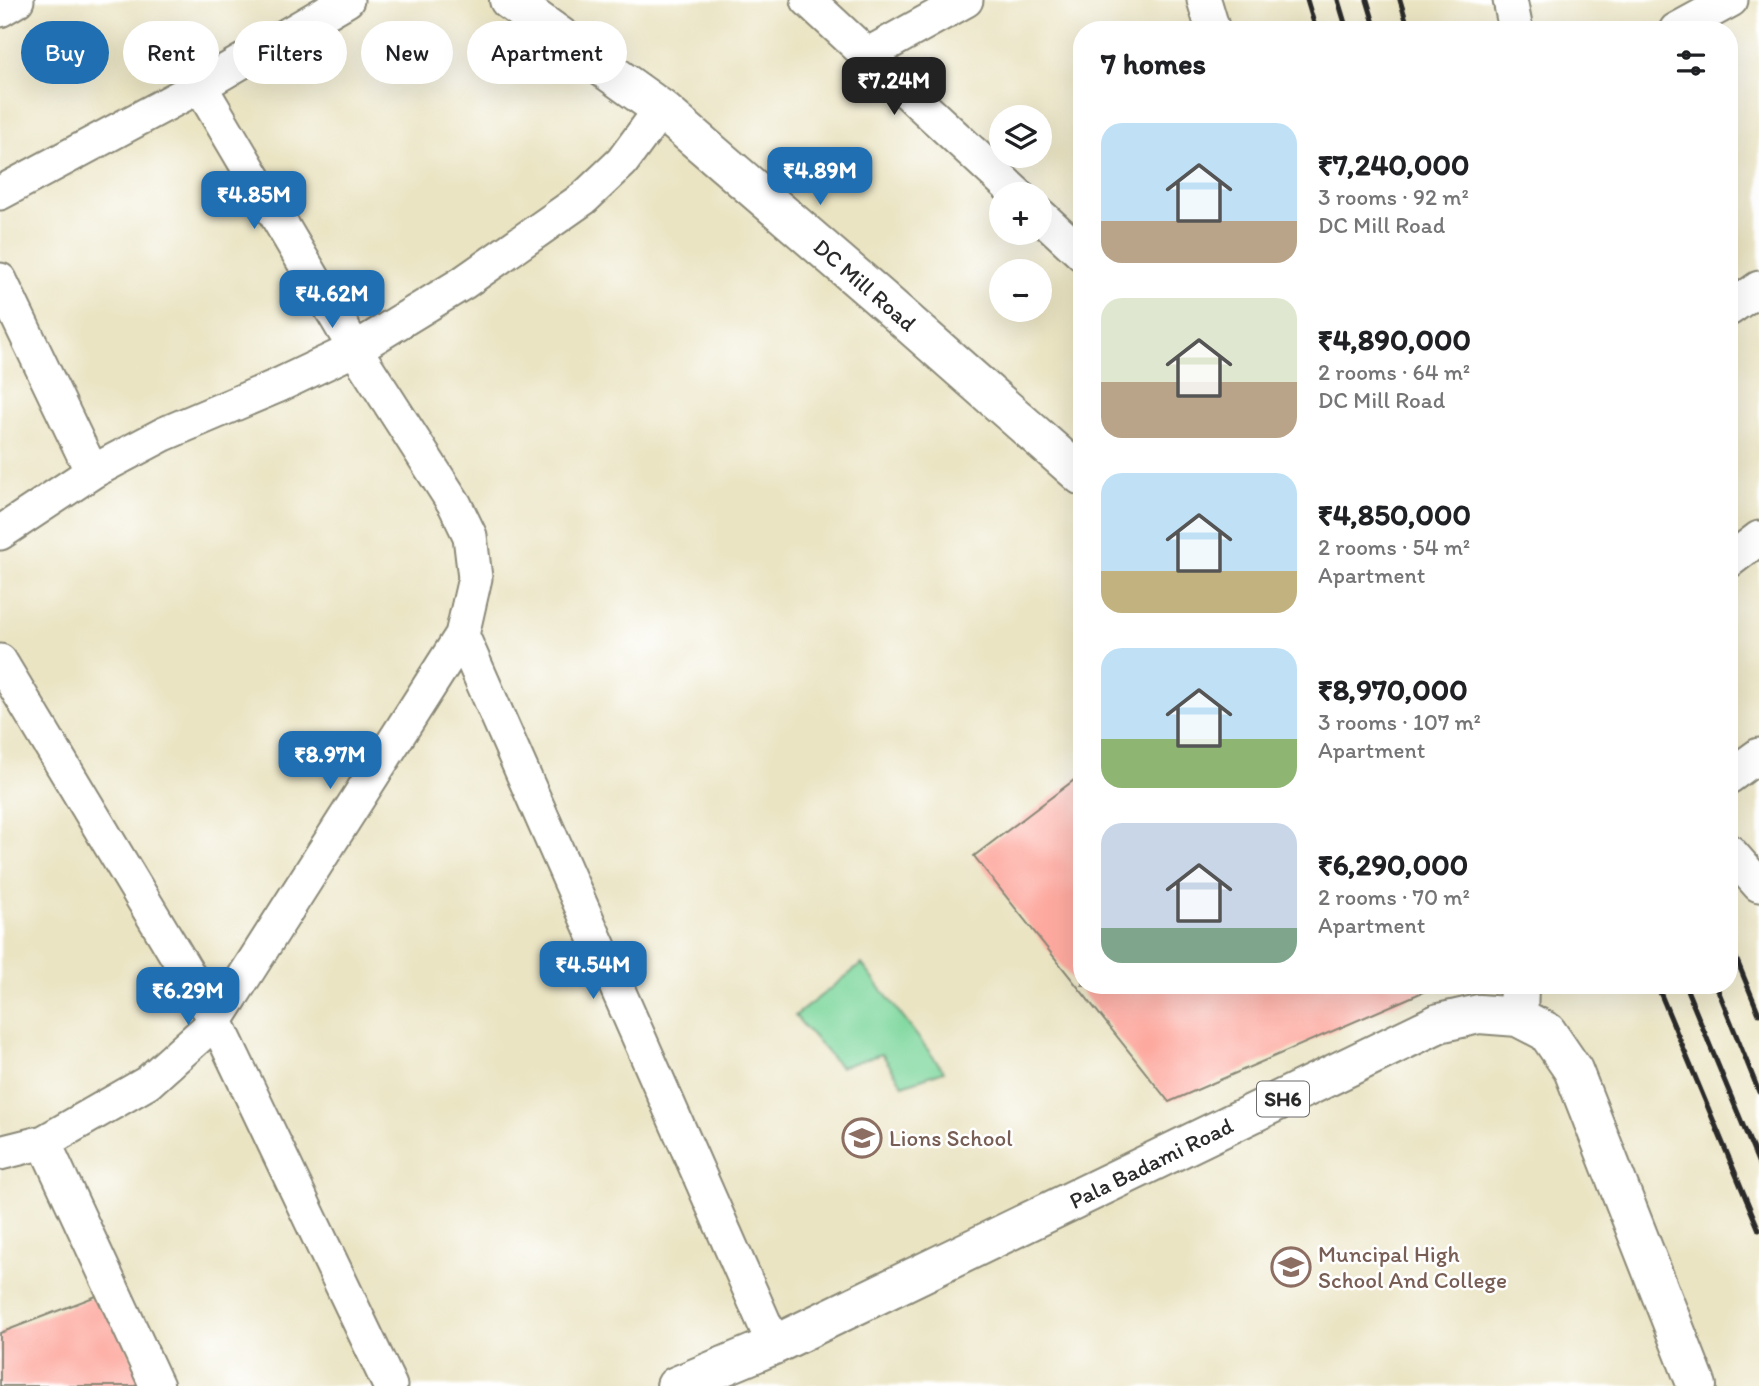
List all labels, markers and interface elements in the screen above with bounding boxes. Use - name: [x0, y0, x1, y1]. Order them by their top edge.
- chip: Buy: [21, 21, 109, 84]
- chip: Rent: [123, 21, 219, 84]
- chip: Filters: [233, 21, 347, 84]
- chip: New: [361, 21, 453, 84]
- chip: Apartment: [467, 21, 627, 84]
- icon: filters: [1672, 44, 1710, 82]
- text: 7 homes: [1101, 45, 1206, 82]
- pin: ₹7.24M: [837, 58, 951, 117]
- text: ₹7.24M: [858, 66, 930, 94]
- map controls: [989, 105, 1052, 322]
- button: layers: [989, 105, 1052, 168]
- text: ₹7,240,000: [1318, 146, 1469, 183]
- pin: ₹4.89M: [763, 148, 877, 207]
- icon: home: [1157, 151, 1241, 235]
- text: ₹4.89M: [783, 156, 857, 184]
- pin: ₹4.85M: [197, 172, 311, 231]
- text: ₹4.85M: [217, 180, 291, 208]
- button: +: [989, 182, 1052, 245]
- text: 3 rooms · 92 m²: [1318, 183, 1469, 211]
- text: DC Mill Road: [1318, 211, 1445, 239]
- street label: DC Mill Road: [808, 233, 923, 338]
- button: −: [989, 259, 1052, 322]
- pin: ₹4.62M: [275, 270, 389, 330]
- text: ₹4.62M: [295, 279, 369, 307]
- text: ₹4,890,000: [1318, 321, 1471, 358]
- icon: home: [1157, 326, 1241, 410]
- text: 2 rooms · 64 m²: [1318, 358, 1470, 386]
- text: DC Mill Road: [1318, 386, 1445, 414]
- text: ₹4,850,000: [1318, 496, 1471, 533]
- icon: home: [1157, 501, 1241, 585]
- text: 2 rooms · 54 m²: [1318, 533, 1470, 561]
- text: Apartment: [1318, 561, 1425, 589]
- text: ₹8,970,000: [1318, 671, 1468, 708]
- icon: home: [1157, 676, 1241, 760]
- text: 3 rooms · 107 m²: [1318, 708, 1481, 736]
- pin: ₹8.97M: [273, 732, 387, 791]
- text: Apartment: [1318, 736, 1425, 764]
- text: ₹8.97M: [294, 740, 366, 768]
- text: ₹6,290,000: [1318, 846, 1468, 883]
- icon: home: [1157, 851, 1241, 935]
- text: 2 rooms · 70 m²: [1318, 883, 1470, 911]
- text: Apartment: [1318, 911, 1425, 939]
- pin: ₹4.54M: [536, 942, 650, 1001]
- text: ₹4.54M: [556, 950, 630, 978]
- pin: ₹6.29M: [131, 968, 245, 1027]
- text: ₹6.29M: [152, 976, 224, 1004]
- road number: SH6: [1257, 1082, 1309, 1116]
- street label: Pala Badami Road: [1064, 1111, 1238, 1215]
- school or university icon: Lions School: [841, 1117, 883, 1159]
- place label: Lions School: [889, 1124, 1013, 1152]
- place label: Muncipal High School And College: [1318, 1240, 1507, 1294]
- school or university icon: Muncipal High School And College: [1270, 1246, 1312, 1288]

